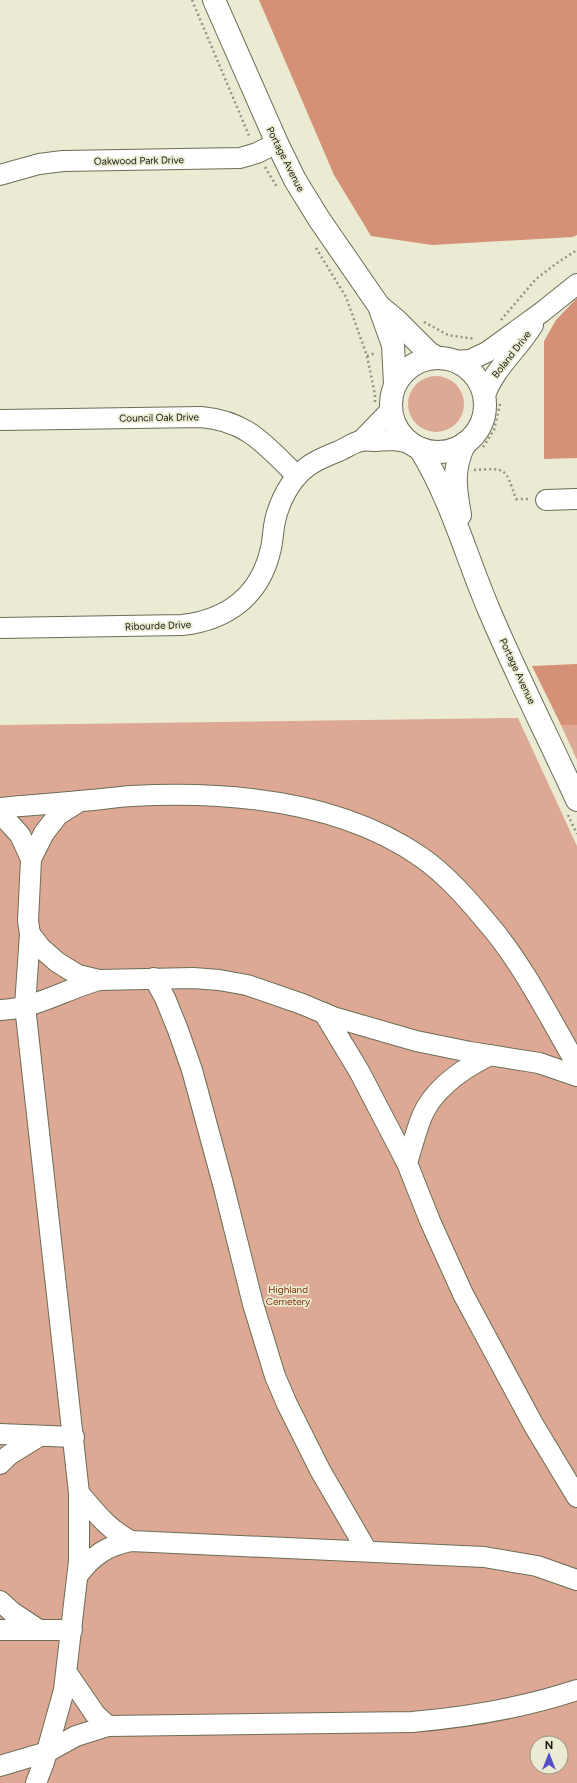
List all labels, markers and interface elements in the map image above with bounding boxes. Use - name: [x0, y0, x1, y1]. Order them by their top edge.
- street label: Portage Avenue: [264, 124, 308, 194]
- street label: Oakwood Park Drive: [94, 153, 185, 168]
- street label: Boland Drive: [489, 328, 534, 380]
- street label: Council Oak Drive: [119, 410, 200, 425]
- street label: Ribourde Drive: [125, 618, 192, 633]
- street label: Portage Avenue: [497, 636, 539, 707]
- park label: Highland Cemetery: [266, 1283, 311, 1308]
- north arrow: [529, 1735, 569, 1775]
- text: N: [545, 1739, 553, 1752]

